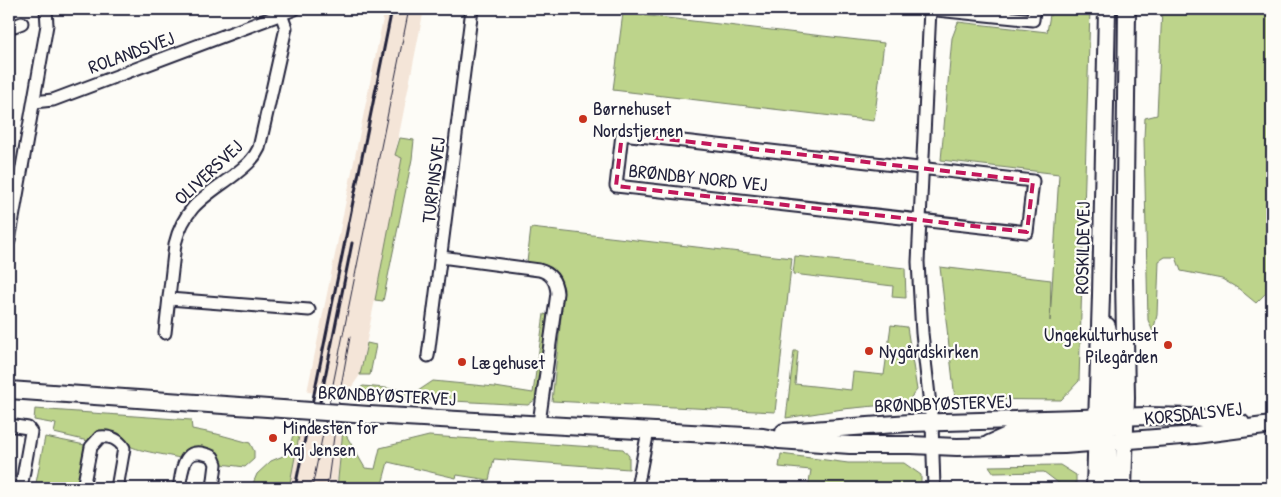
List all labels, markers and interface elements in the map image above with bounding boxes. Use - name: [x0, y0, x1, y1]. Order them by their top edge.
- street label: ROLANDSVEJ: [85, 24, 177, 80]
- place label: Børnehuset Nordstjernen: [593, 95, 683, 143]
- marker: Børnehuset Nordstjernen: [577, 113, 589, 125]
- street label: OLIVERSVEJ: [168, 134, 248, 210]
- street label: TURPINSVEJ: [415, 135, 451, 225]
- street label: BRØNDBY NORD VEJ: [627, 157, 769, 197]
- street label: ROSKILDEVEJ: [1068, 201, 1096, 295]
- place label: Ungekulturhuset Pilegården: [1044, 321, 1158, 369]
- place label: Nygårdskirken: [879, 338, 979, 364]
- marker: Ungekulturhuset Pilegården: [1162, 339, 1174, 351]
- marker: Nygårdskirken: [863, 345, 875, 357]
- place label: Lægehuset: [472, 349, 546, 375]
- marker: Lægehuset: [456, 356, 468, 368]
- street label: BRØNDBYØSTERVEJ: [318, 378, 456, 412]
- street label: BRØNDBYØSTERVEJ: [874, 388, 1012, 418]
- street label: KORSDALSVEJ: [1143, 395, 1243, 431]
- place label: Mindesten for Kaj Jensen: [283, 414, 379, 462]
- marker: Mindesten for Kaj Jensen: [267, 432, 279, 444]

